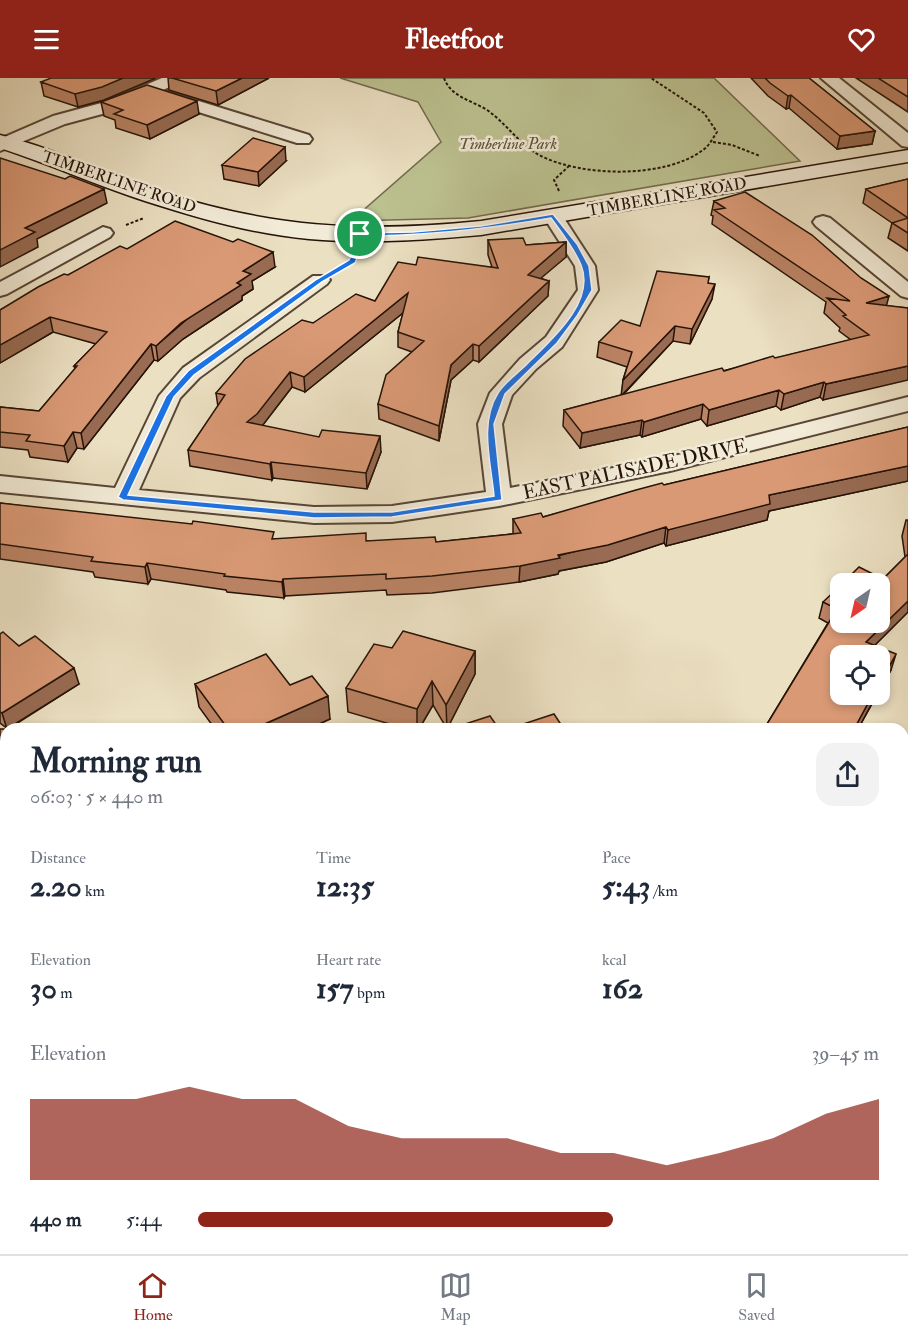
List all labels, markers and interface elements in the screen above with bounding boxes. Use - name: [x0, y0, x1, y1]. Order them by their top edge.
- icon: menu: [30, 23, 63, 56]
- text: Fleetfoot: [405, 23, 503, 56]
- icon: heart: [845, 23, 878, 56]
- park label: Timberline Park: [459, 134, 557, 154]
- street label: TIMBERLINE ROAD: [39, 146, 199, 218]
- street label: TIMBERLINE ROAD: [586, 173, 748, 221]
- pin: [334, 208, 385, 259]
- icon: arrive: [343, 217, 376, 250]
- street label: EAST PALISADE DRIVE: [520, 433, 750, 505]
- north arrow: [830, 573, 890, 633]
- map controls: [830, 573, 890, 705]
- button: locate: [830, 645, 890, 705]
- text: Morning run: [30, 741, 202, 782]
- button: share: [816, 743, 879, 806]
- text: 06:03 · 5 × 440 m: [30, 784, 163, 809]
- text: Distance: [30, 848, 86, 868]
- text: Time: [316, 848, 351, 868]
- text: Pace: [602, 848, 631, 868]
- text: 2.20: [30, 868, 82, 905]
- text: 12:35: [316, 868, 374, 905]
- text: 5:43: [602, 868, 650, 905]
- text: km: [82, 881, 105, 901]
- text: /km: [650, 881, 678, 901]
- text: Elevation: [30, 950, 91, 970]
- text: Heart rate: [316, 950, 381, 970]
- text: kcal: [602, 950, 627, 970]
- text: 30: [30, 970, 57, 1007]
- text: 157: [316, 970, 354, 1007]
- text: 162: [602, 970, 643, 1007]
- text: m: [57, 983, 73, 1003]
- text: bpm: [354, 983, 385, 1003]
- text: Elevation: [30, 1041, 106, 1066]
- text: 39–45 m: [812, 1041, 879, 1066]
- text: 440 m: [30, 1207, 82, 1232]
- text: 5:44: [126, 1207, 161, 1232]
- tab: Home: [133, 1269, 173, 1325]
- tab: Map: [439, 1269, 472, 1325]
- tab: Saved: [738, 1269, 775, 1325]

